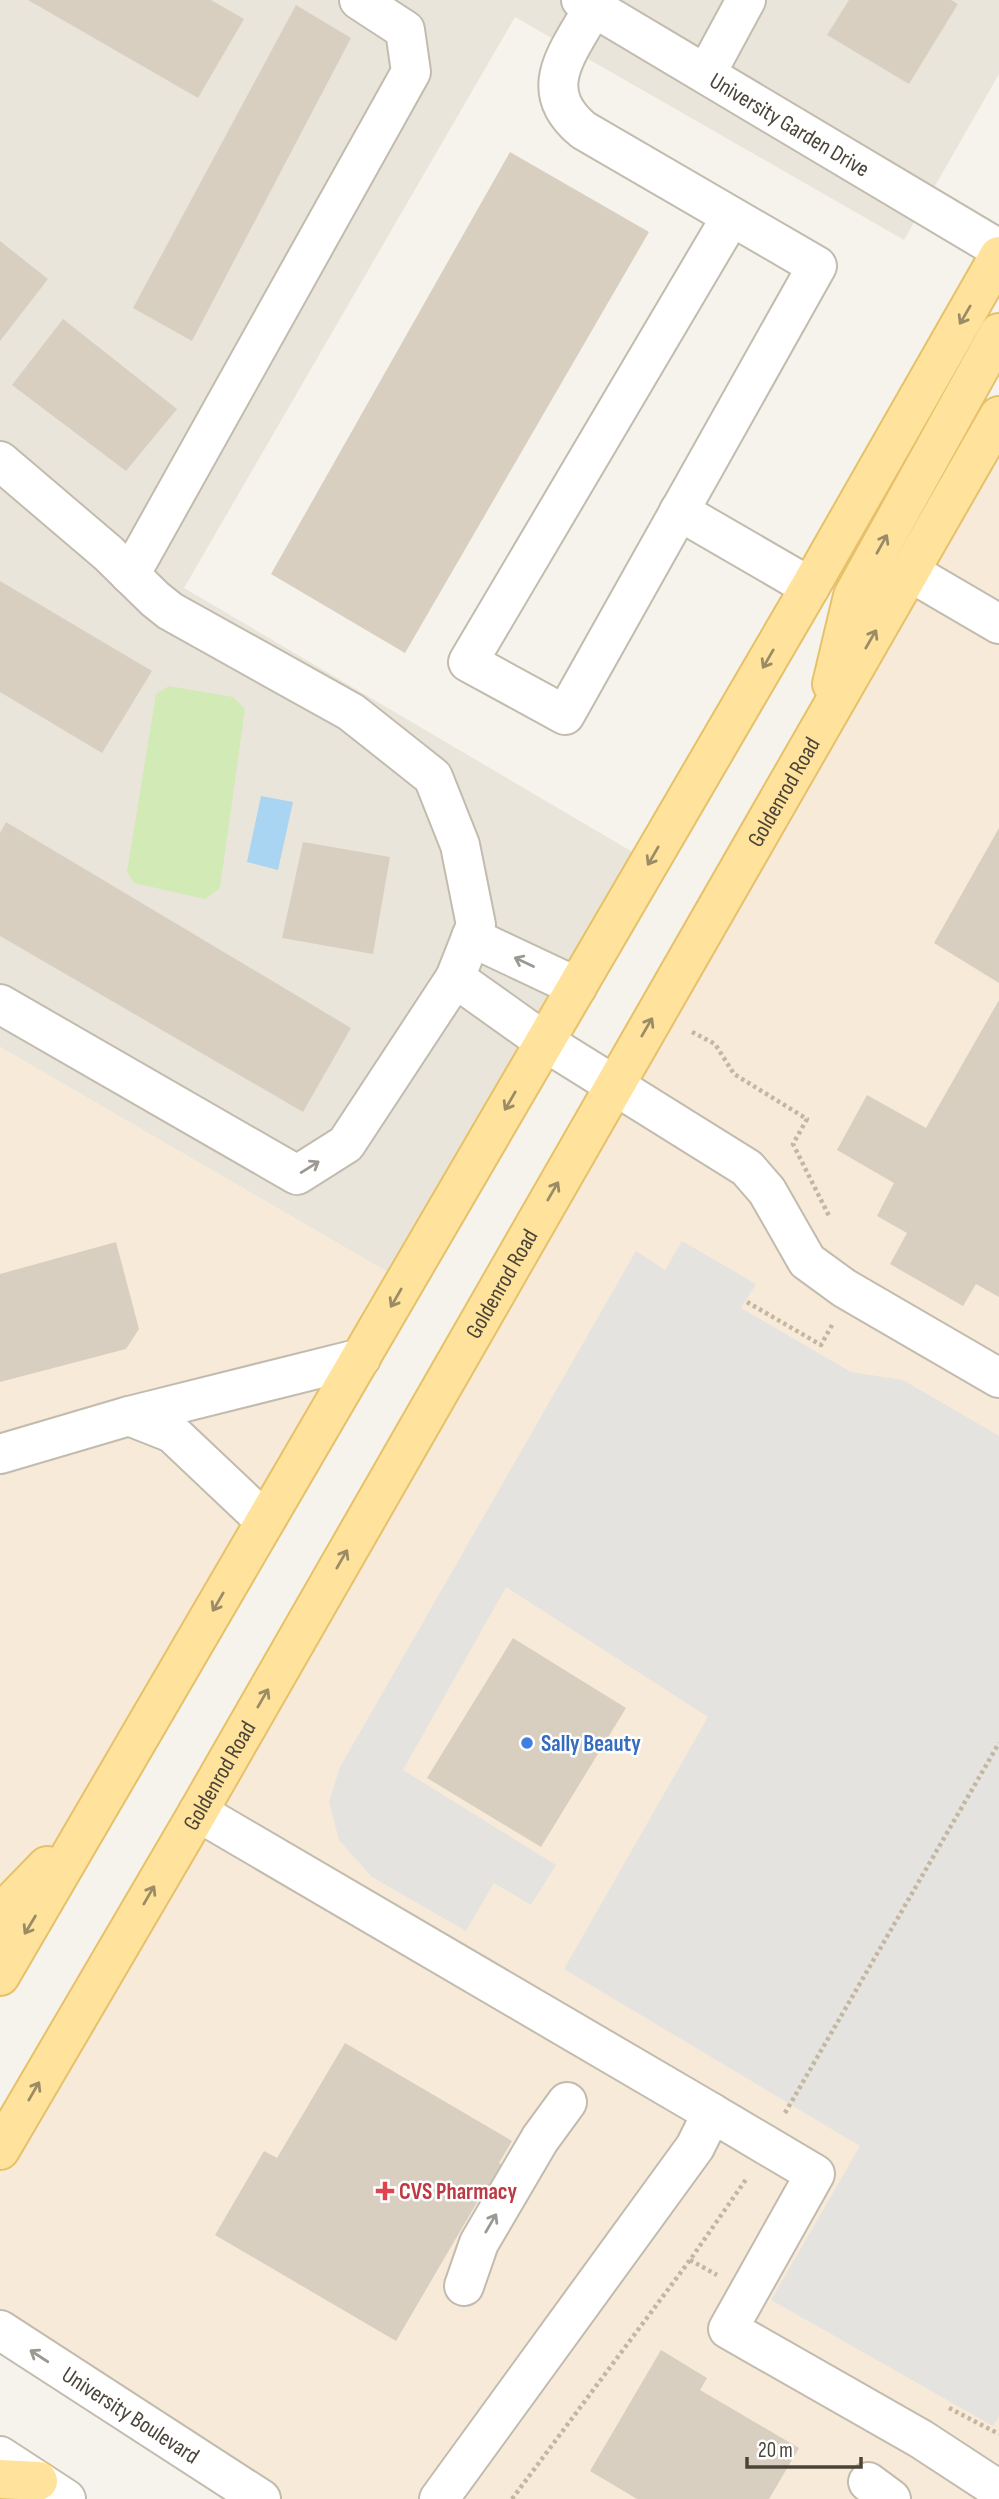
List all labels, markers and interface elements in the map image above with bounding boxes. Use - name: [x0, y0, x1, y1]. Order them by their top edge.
- street label: University Garden Drive: [704, 67, 874, 184]
- one-way arrow: [958, 305, 972, 325]
- one-way arrow: [875, 534, 889, 554]
- one-way arrow: [864, 630, 878, 650]
- one-way arrow: [760, 649, 774, 669]
- street label: Goldenrod Road: [742, 733, 827, 852]
- one-way arrow: [646, 846, 660, 866]
- one-way arrow: [514, 955, 535, 968]
- one-way arrow: [641, 1017, 654, 1038]
- one-way arrow: [503, 1091, 517, 1111]
- one-way arrow: [300, 1159, 320, 1173]
- one-way arrow: [546, 1181, 560, 1201]
- street label: Goldenrod Road: [460, 1224, 544, 1344]
- one-way arrow: [388, 1287, 402, 1307]
- one-way arrow: [335, 1549, 349, 1569]
- one-way arrow: [211, 1591, 225, 1611]
- one-way arrow: [256, 1688, 270, 1708]
- street label: Goldenrod Road: [177, 1716, 262, 1836]
- place label: Sally Beauty: [541, 1730, 641, 1758]
- marker: Sally Beauty: [519, 1735, 535, 1751]
- one-way arrow: [143, 1885, 157, 1905]
- one-way arrow: [22, 1915, 36, 1935]
- one-way arrow: [28, 2081, 42, 2101]
- place label: CVS Pharmacy: [399, 2178, 517, 2206]
- marker: CVS Pharmacy: [377, 2183, 393, 2199]
- one-way arrow: [484, 2213, 498, 2233]
- one-way arrow: [30, 2348, 49, 2363]
- street label: University Boulevard: [56, 2361, 204, 2470]
- scale bar: [747, 2426, 861, 2470]
- text: 20 m: [758, 2438, 793, 2463]

